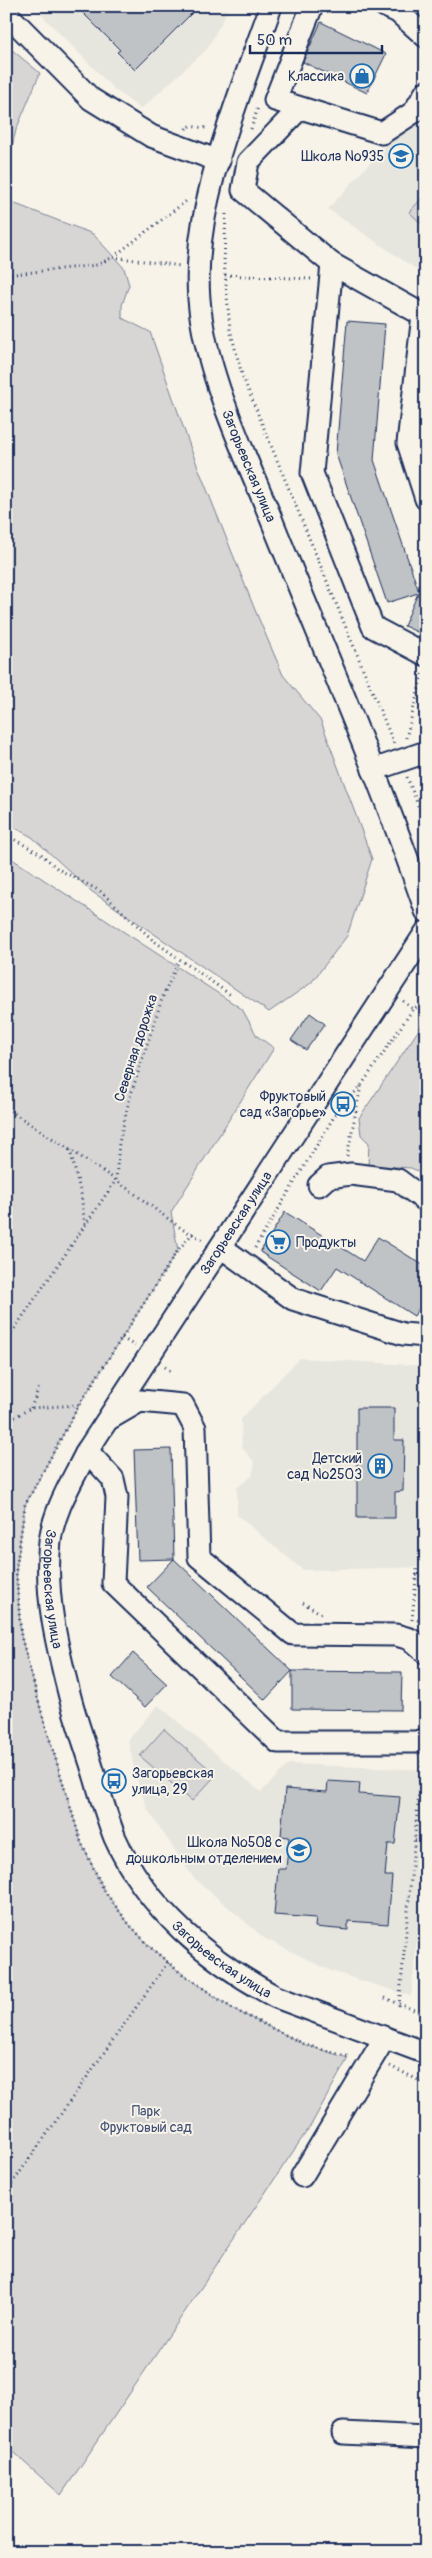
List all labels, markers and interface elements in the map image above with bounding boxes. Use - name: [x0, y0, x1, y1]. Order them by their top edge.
- scale bar: [250, 22, 382, 54]
- text: 50 m: [257, 31, 292, 50]
- shop icon: Классика: [349, 63, 375, 89]
- place label: Классика: [288, 68, 344, 85]
- school or university icon: Школа №935: [388, 143, 414, 169]
- place label: Школа №935: [301, 148, 384, 165]
- street label: Загорьевская улица: [219, 408, 280, 524]
- street label: Северная дорожка: [111, 992, 161, 1104]
- place label: Фруктовый сад «Загорье»: [240, 1088, 326, 1121]
- bus stop icon: Фруктовый сад «Загорье»: [330, 1091, 356, 1117]
- street label: Загорьевская улица: [196, 1168, 276, 1278]
- supermarket icon: Продукты: [265, 1229, 291, 1255]
- place label: Продукты: [296, 1234, 356, 1251]
- place label: Детский сад №2503: [287, 1450, 362, 1483]
- building icon: Детский сад №2503: [367, 1453, 393, 1479]
- street label: Загорьевская улица: [40, 1528, 67, 1650]
- place label: Загорьевская улица, 29: [131, 1765, 213, 1798]
- bus stop icon: Загорьевская улица, 29: [101, 1768, 127, 1794]
- place label: Школа №508 с дошкольным отделением: [126, 1834, 282, 1867]
- school or university icon: Школа №508 с дошкольным отделением: [286, 1837, 312, 1863]
- street label: Загорьевская улица: [169, 1917, 274, 2001]
- park label: Парк Фруктовый сад: [100, 2103, 192, 2136]

